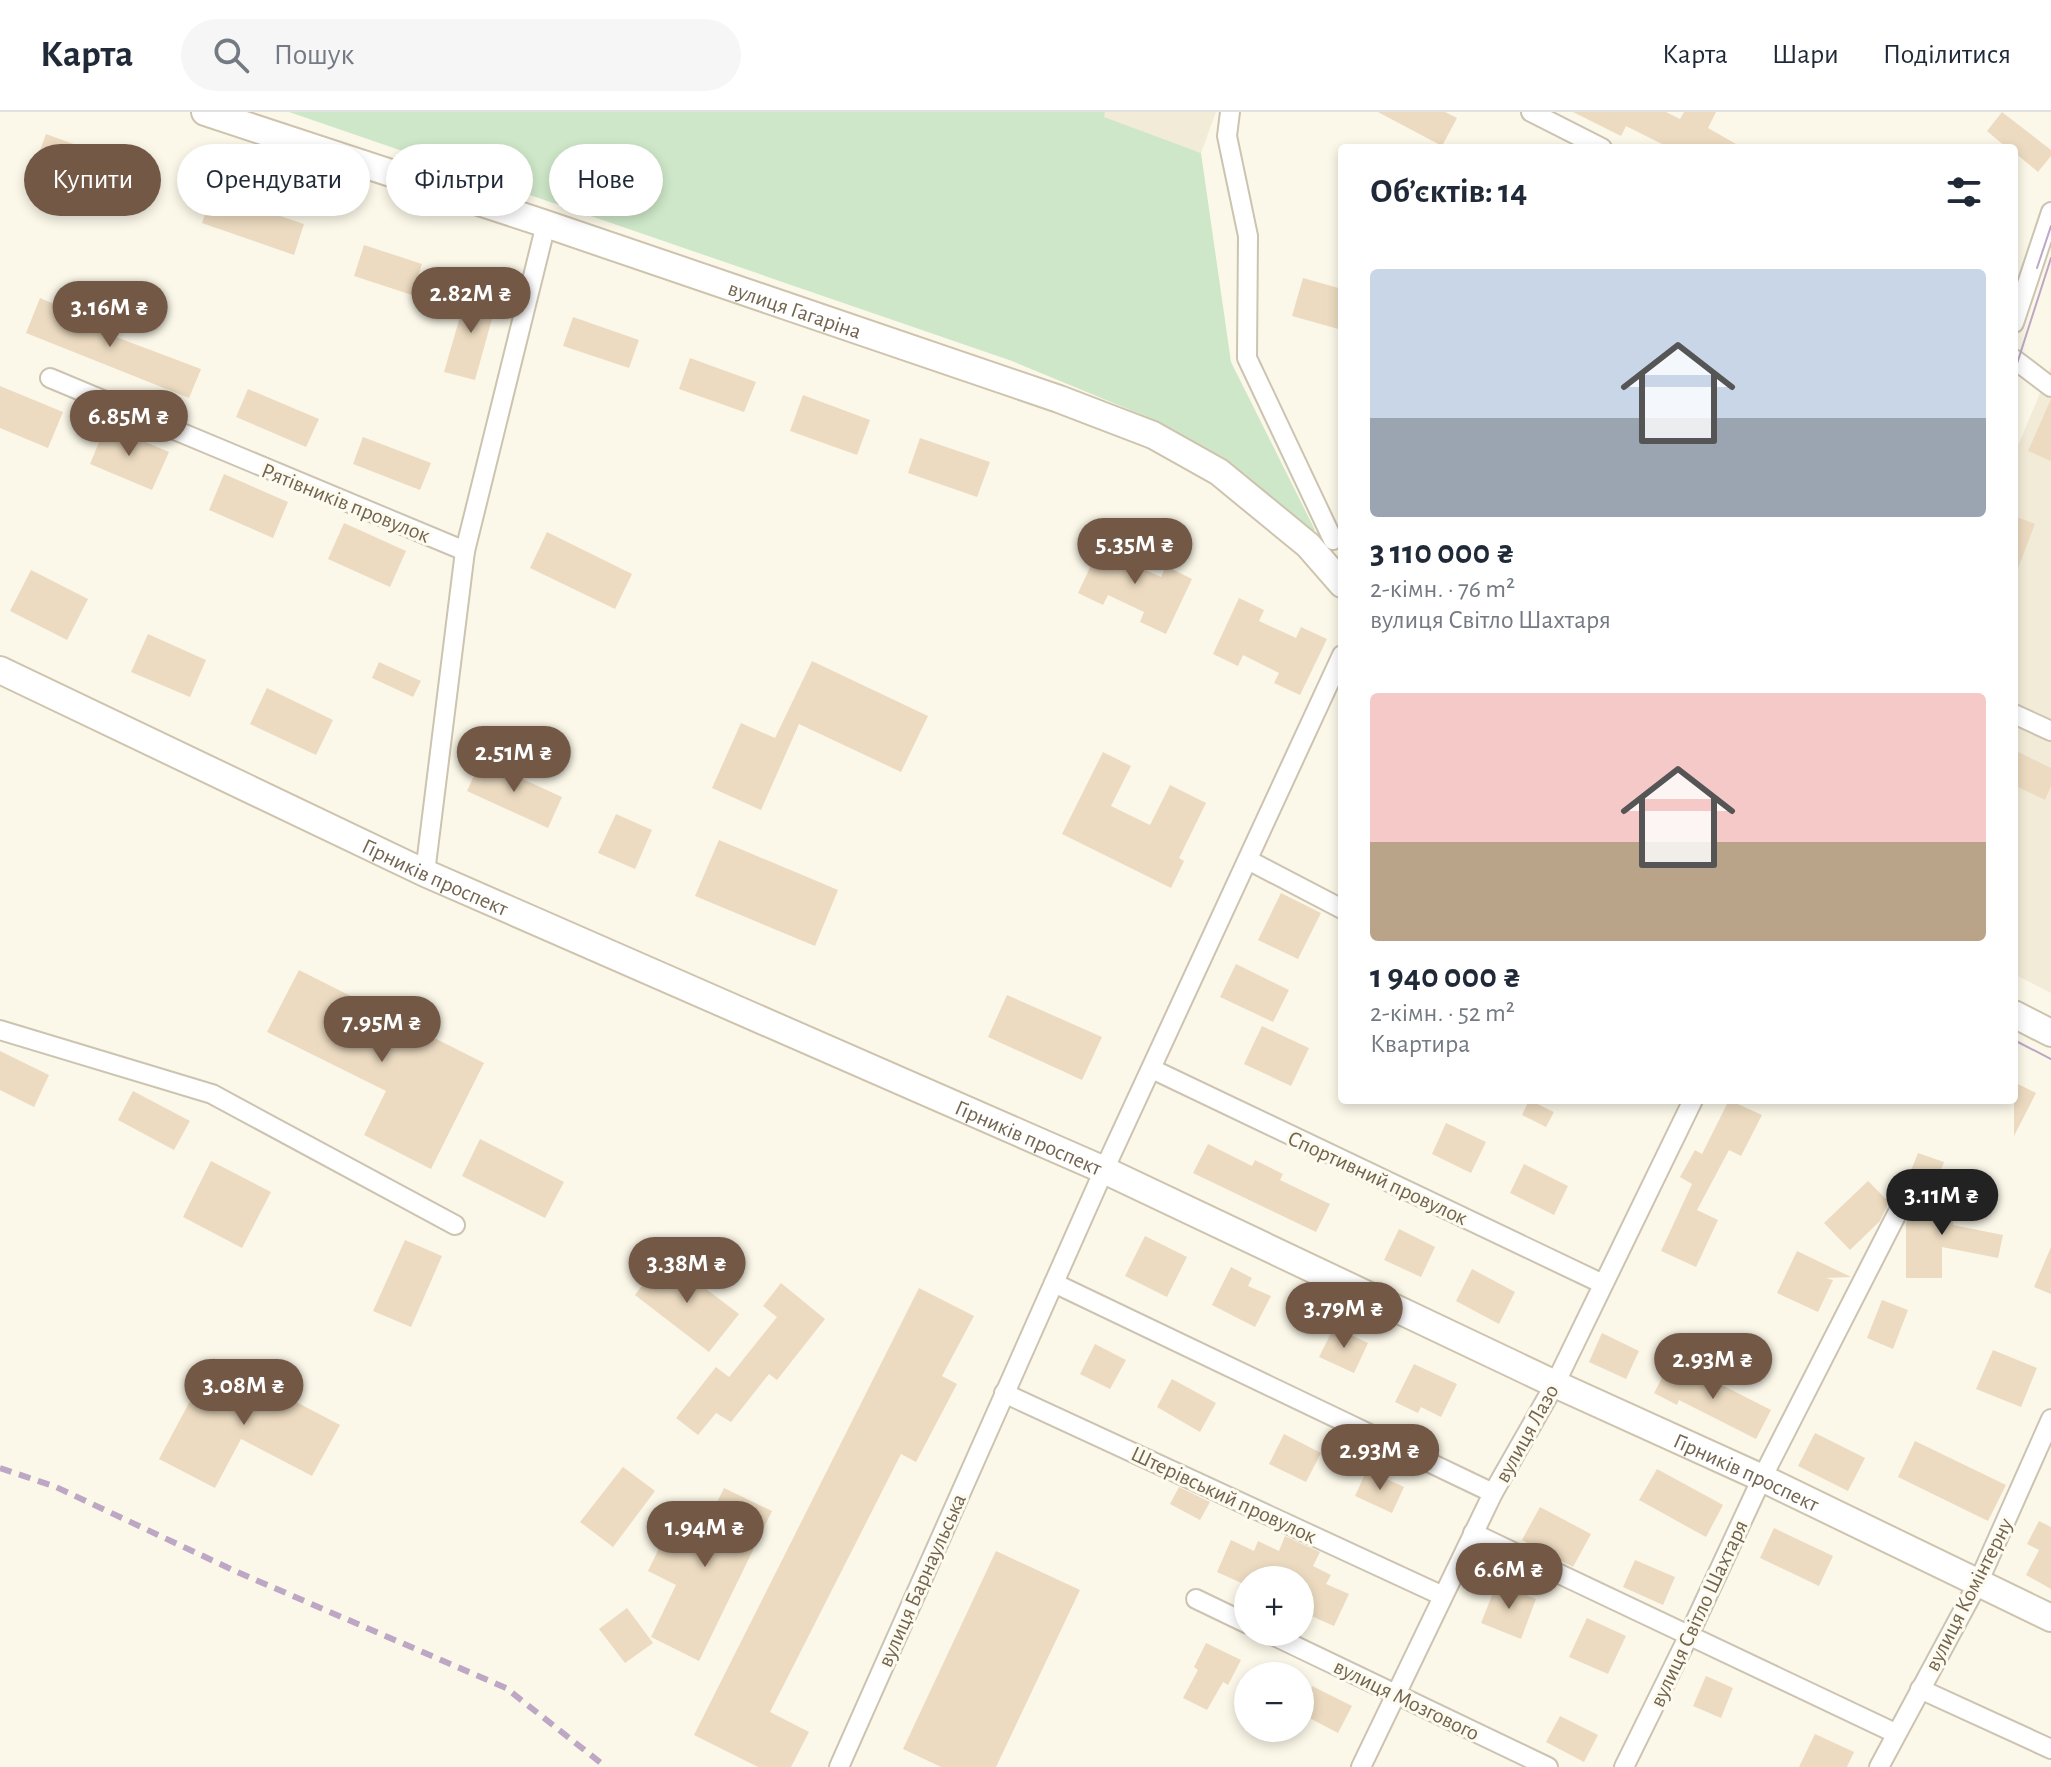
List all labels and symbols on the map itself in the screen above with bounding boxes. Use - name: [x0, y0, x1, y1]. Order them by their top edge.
- pin: 2.82M ₴: [397, 267, 545, 335]
- street label: вулиця Гагаріна: [725, 277, 864, 343]
- pin: 3.16M ₴: [36, 281, 184, 349]
- pin: 6.85M ₴: [55, 390, 203, 458]
- street label: Рятівників провулок: [258, 459, 433, 547]
- pin: 5.35M ₴: [1061, 518, 1209, 586]
- pin: 2.51M ₴: [440, 726, 588, 794]
- street label: Гірників проспект: [359, 835, 512, 920]
- pin: 7.95M ₴: [308, 996, 456, 1064]
- street label: Гірників проспект: [952, 1096, 1106, 1180]
- street label: Спортивний провулок: [1284, 1127, 1471, 1229]
- pin: 3.11M ₴: [1868, 1169, 2016, 1237]
- pin: 3.38M ₴: [613, 1237, 761, 1305]
- pin: 3.79M ₴: [1270, 1282, 1418, 1350]
- pin: 2.93M ₴: [1639, 1333, 1787, 1401]
- pin: 3.08M ₴: [170, 1359, 318, 1427]
- street label: вулиця Лазо: [1491, 1381, 1563, 1486]
- pin: 2.93M ₴: [1306, 1424, 1454, 1492]
- street label: Гірників проспект: [1670, 1429, 1823, 1516]
- street label: Штерівський провулок: [1127, 1442, 1320, 1548]
- street label: вулиця Барнаульська: [874, 1490, 970, 1670]
- pin: 1.94M ₴: [631, 1501, 779, 1569]
- street label: вулиця Комінтерну: [1921, 1514, 2017, 1675]
- street label: вулиця Світло Шахтаря: [1646, 1516, 1752, 1710]
- pin: 6.6M ₴: [1444, 1543, 1574, 1611]
- street label: вулиця Мозгового: [1330, 1655, 1483, 1745]

